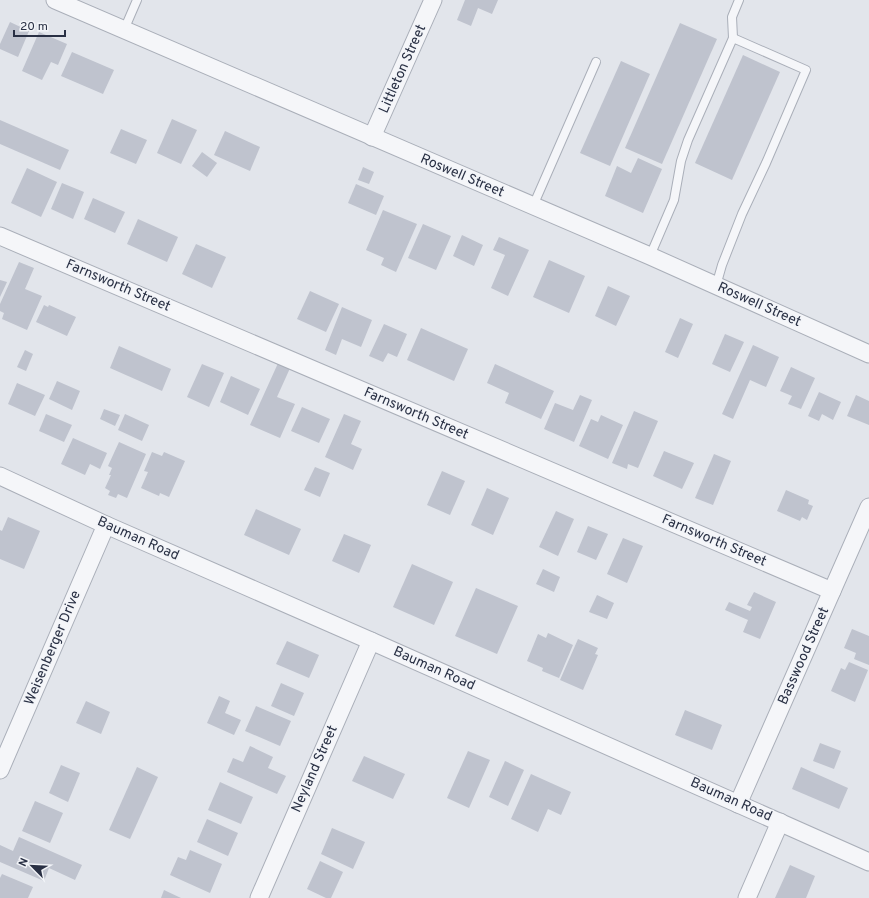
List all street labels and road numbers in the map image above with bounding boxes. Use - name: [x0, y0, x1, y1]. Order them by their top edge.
- street label: Littleton Street: [376, 22, 430, 116]
- street label: Roswell Street: [417, 151, 507, 201]
- street label: Farnsworth Street: [63, 256, 173, 316]
- street label: Roswell Street: [715, 279, 803, 331]
- street label: Farnsworth Street: [361, 384, 471, 444]
- street label: Farnsworth Street: [659, 511, 769, 571]
- street label: Bauman Road: [94, 513, 182, 565]
- street label: Weisenberger Drive: [21, 588, 85, 708]
- street label: Basswood Street: [775, 604, 833, 708]
- street label: Bauman Road: [390, 643, 478, 695]
- street label: Neyland Street: [288, 723, 342, 815]
- street label: Bauman Road: [687, 774, 775, 826]

